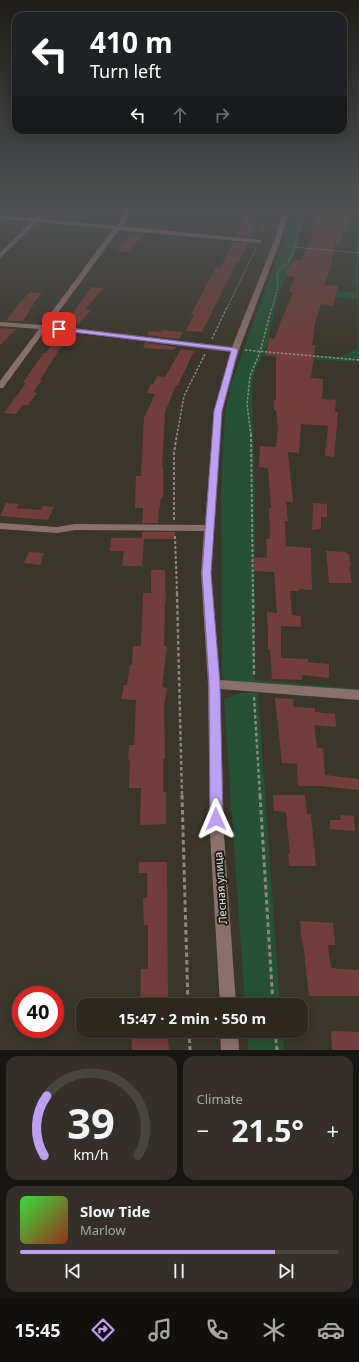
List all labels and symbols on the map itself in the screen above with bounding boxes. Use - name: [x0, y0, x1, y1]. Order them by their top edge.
- pin: [42, 312, 76, 346]
- position arrow: [195, 798, 237, 840]
- street label: Лесная улица: [210, 851, 230, 925]
- speed limit sign: 40: [12, 986, 64, 1038]

